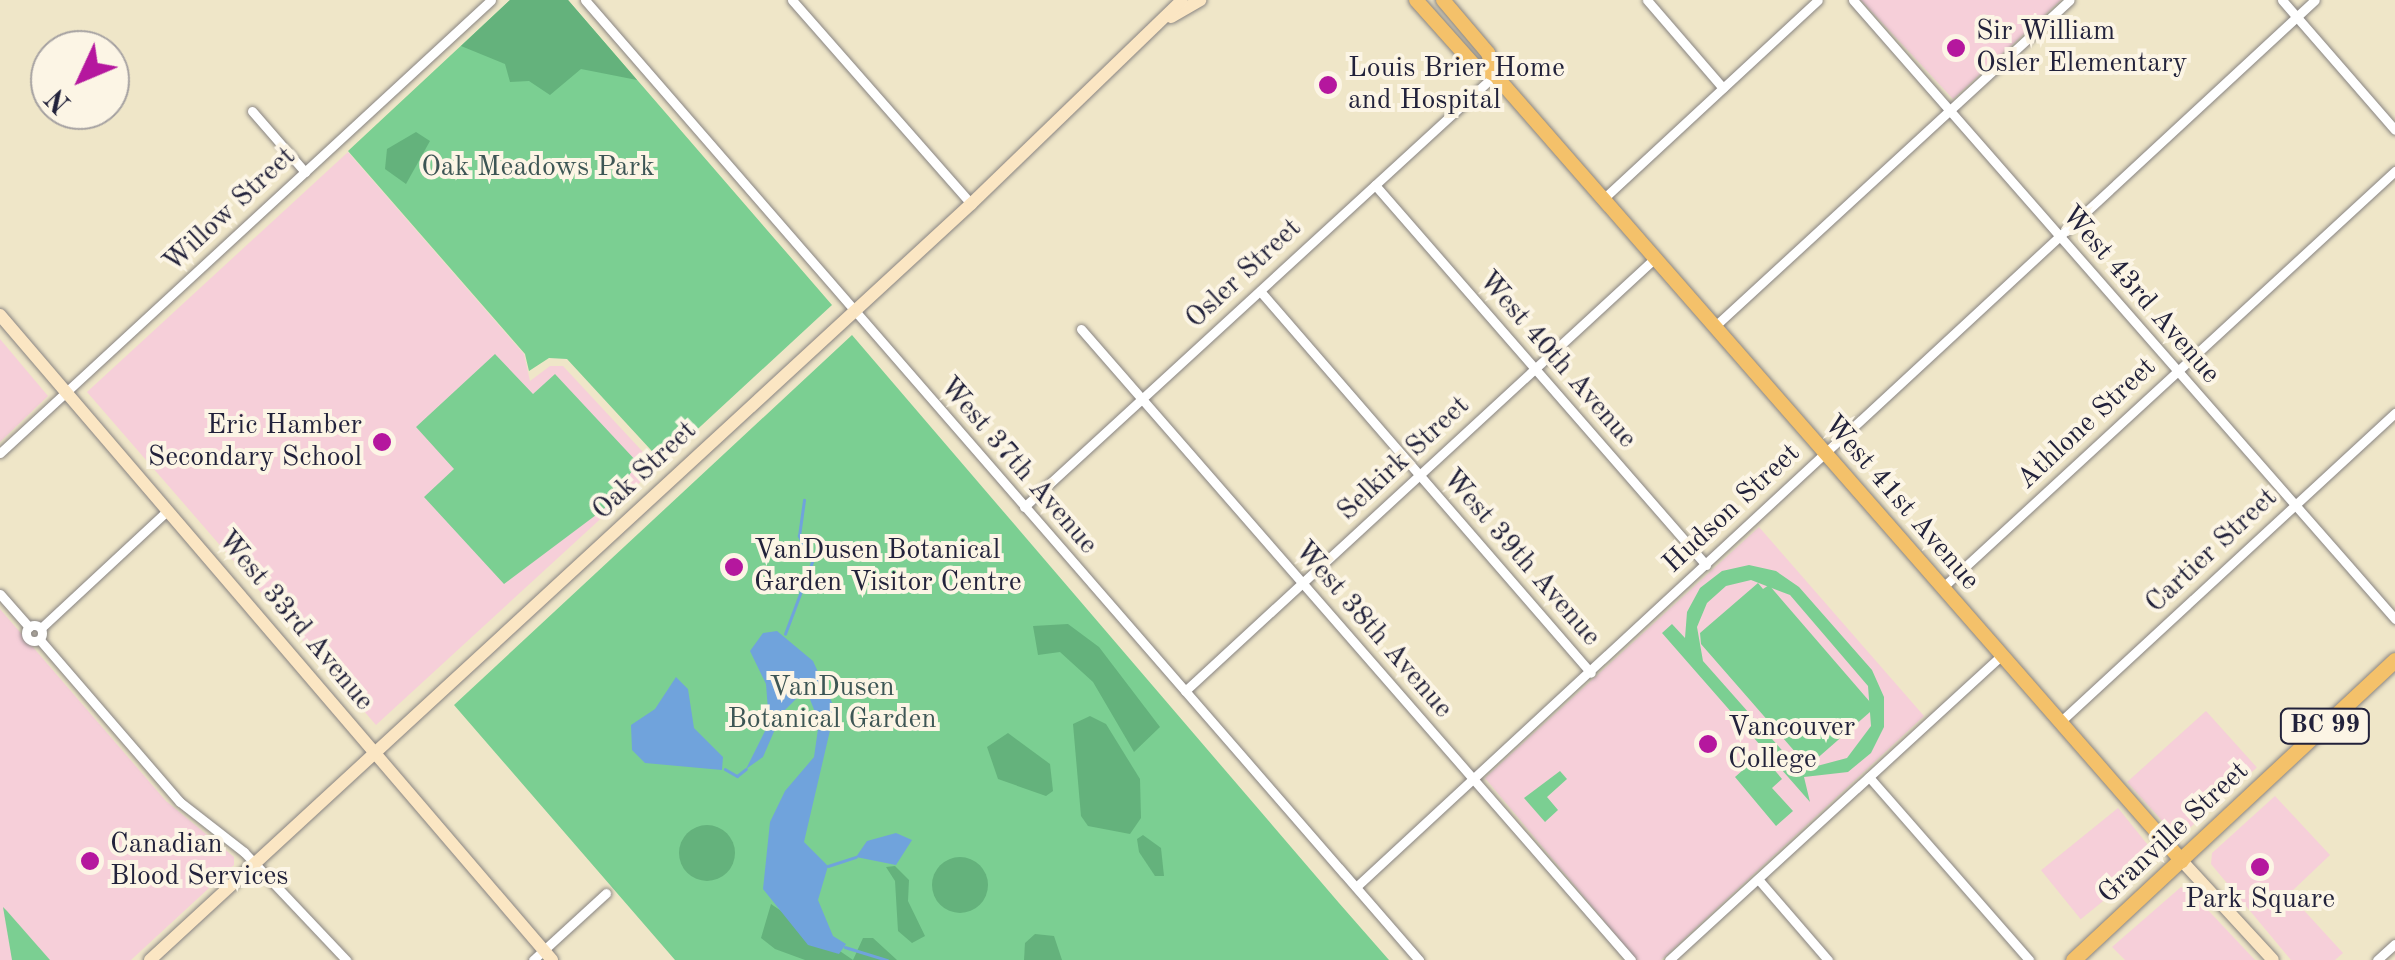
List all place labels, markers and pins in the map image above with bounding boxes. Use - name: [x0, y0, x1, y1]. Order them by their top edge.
- place label: Sir William Osler Elementary: [1976, 15, 2187, 81]
- marker: Sir William Osler Elementary: [1945, 37, 1967, 59]
- place label: Louis Brier Home and Hospital: [1348, 52, 1565, 118]
- marker: Louis Brier Home and Hospital: [1317, 74, 1339, 96]
- place label: Eric Hamber Secondary School: [148, 409, 362, 475]
- marker: Eric Hamber Secondary School: [371, 431, 393, 453]
- place label: VanDusen Botanical Garden Visitor Centre: [754, 534, 1022, 600]
- marker: VanDusen Botanical Garden Visitor Centre: [723, 556, 745, 578]
- place label: Vancouver College: [1728, 711, 1855, 777]
- marker: Vancouver College: [1697, 733, 1719, 755]
- place label: Canadian Blood Services: [110, 828, 288, 894]
- marker: Canadian Blood Services: [79, 850, 101, 872]
- marker: Park Square: [2249, 856, 2271, 878]
- place label: Park Square: [2185, 883, 2335, 917]

